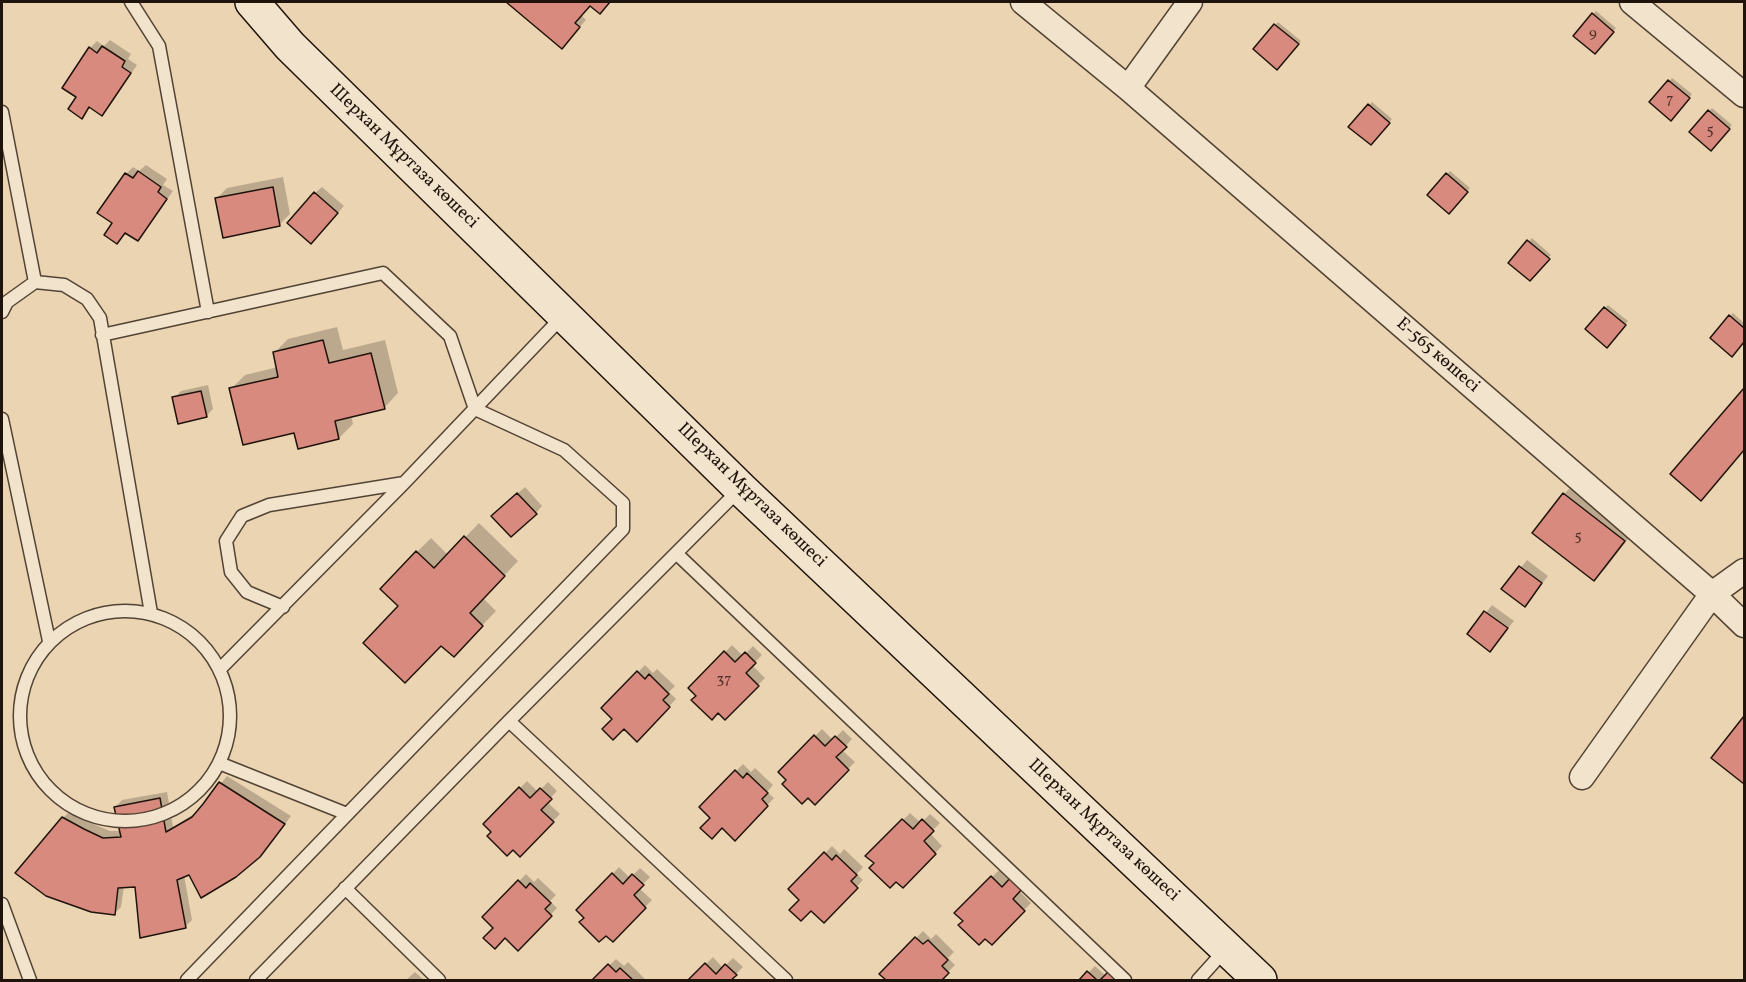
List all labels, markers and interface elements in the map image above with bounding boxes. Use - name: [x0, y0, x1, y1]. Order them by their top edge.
- house number: 9: [1589, 25, 1597, 43]
- street label: Шерхан Мұртаза көшесі: [324, 80, 482, 234]
- house number: 7: [1666, 91, 1674, 109]
- house number: 5: [1706, 122, 1714, 140]
- street label: Е-565 көшесі: [1391, 314, 1483, 398]
- street label: Шерхан Мұртаза көшесі: [672, 419, 830, 573]
- house number: 5: [1574, 528, 1582, 546]
- house number: 37: [717, 671, 731, 689]
- street label: Шерхан Мұртаза көшесі: [1023, 755, 1183, 907]

